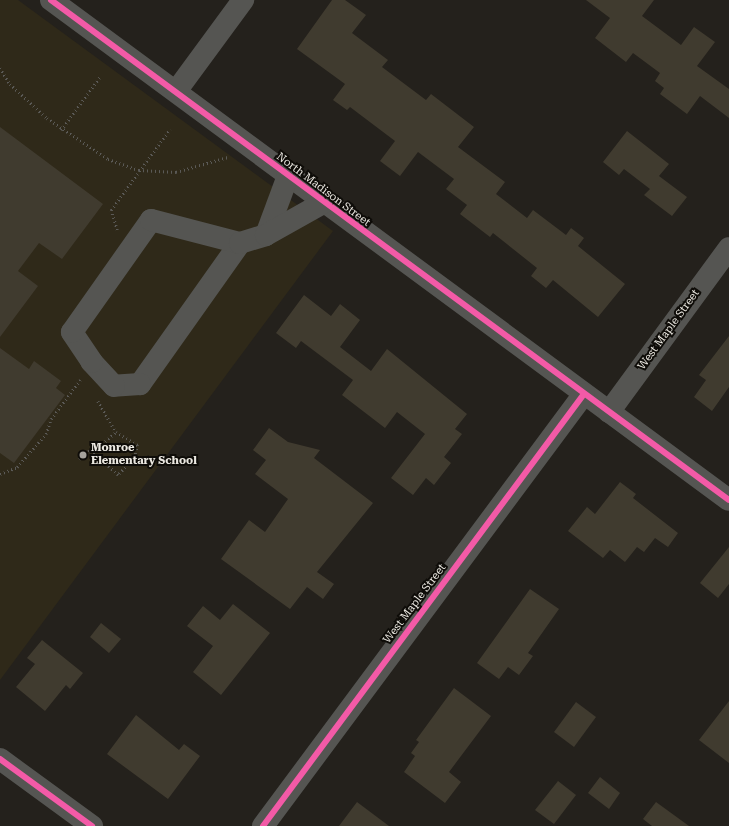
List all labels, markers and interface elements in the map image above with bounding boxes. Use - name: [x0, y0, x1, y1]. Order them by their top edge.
- street label: North Madison Street: [273, 150, 373, 230]
- street label: West Maple Street: [635, 287, 703, 373]
- place label: Monroe Elementary School: [91, 442, 197, 468]
- marker: Monroe Elementary School: [78, 450, 88, 460]
- street label: West Maple Street: [381, 562, 449, 646]

